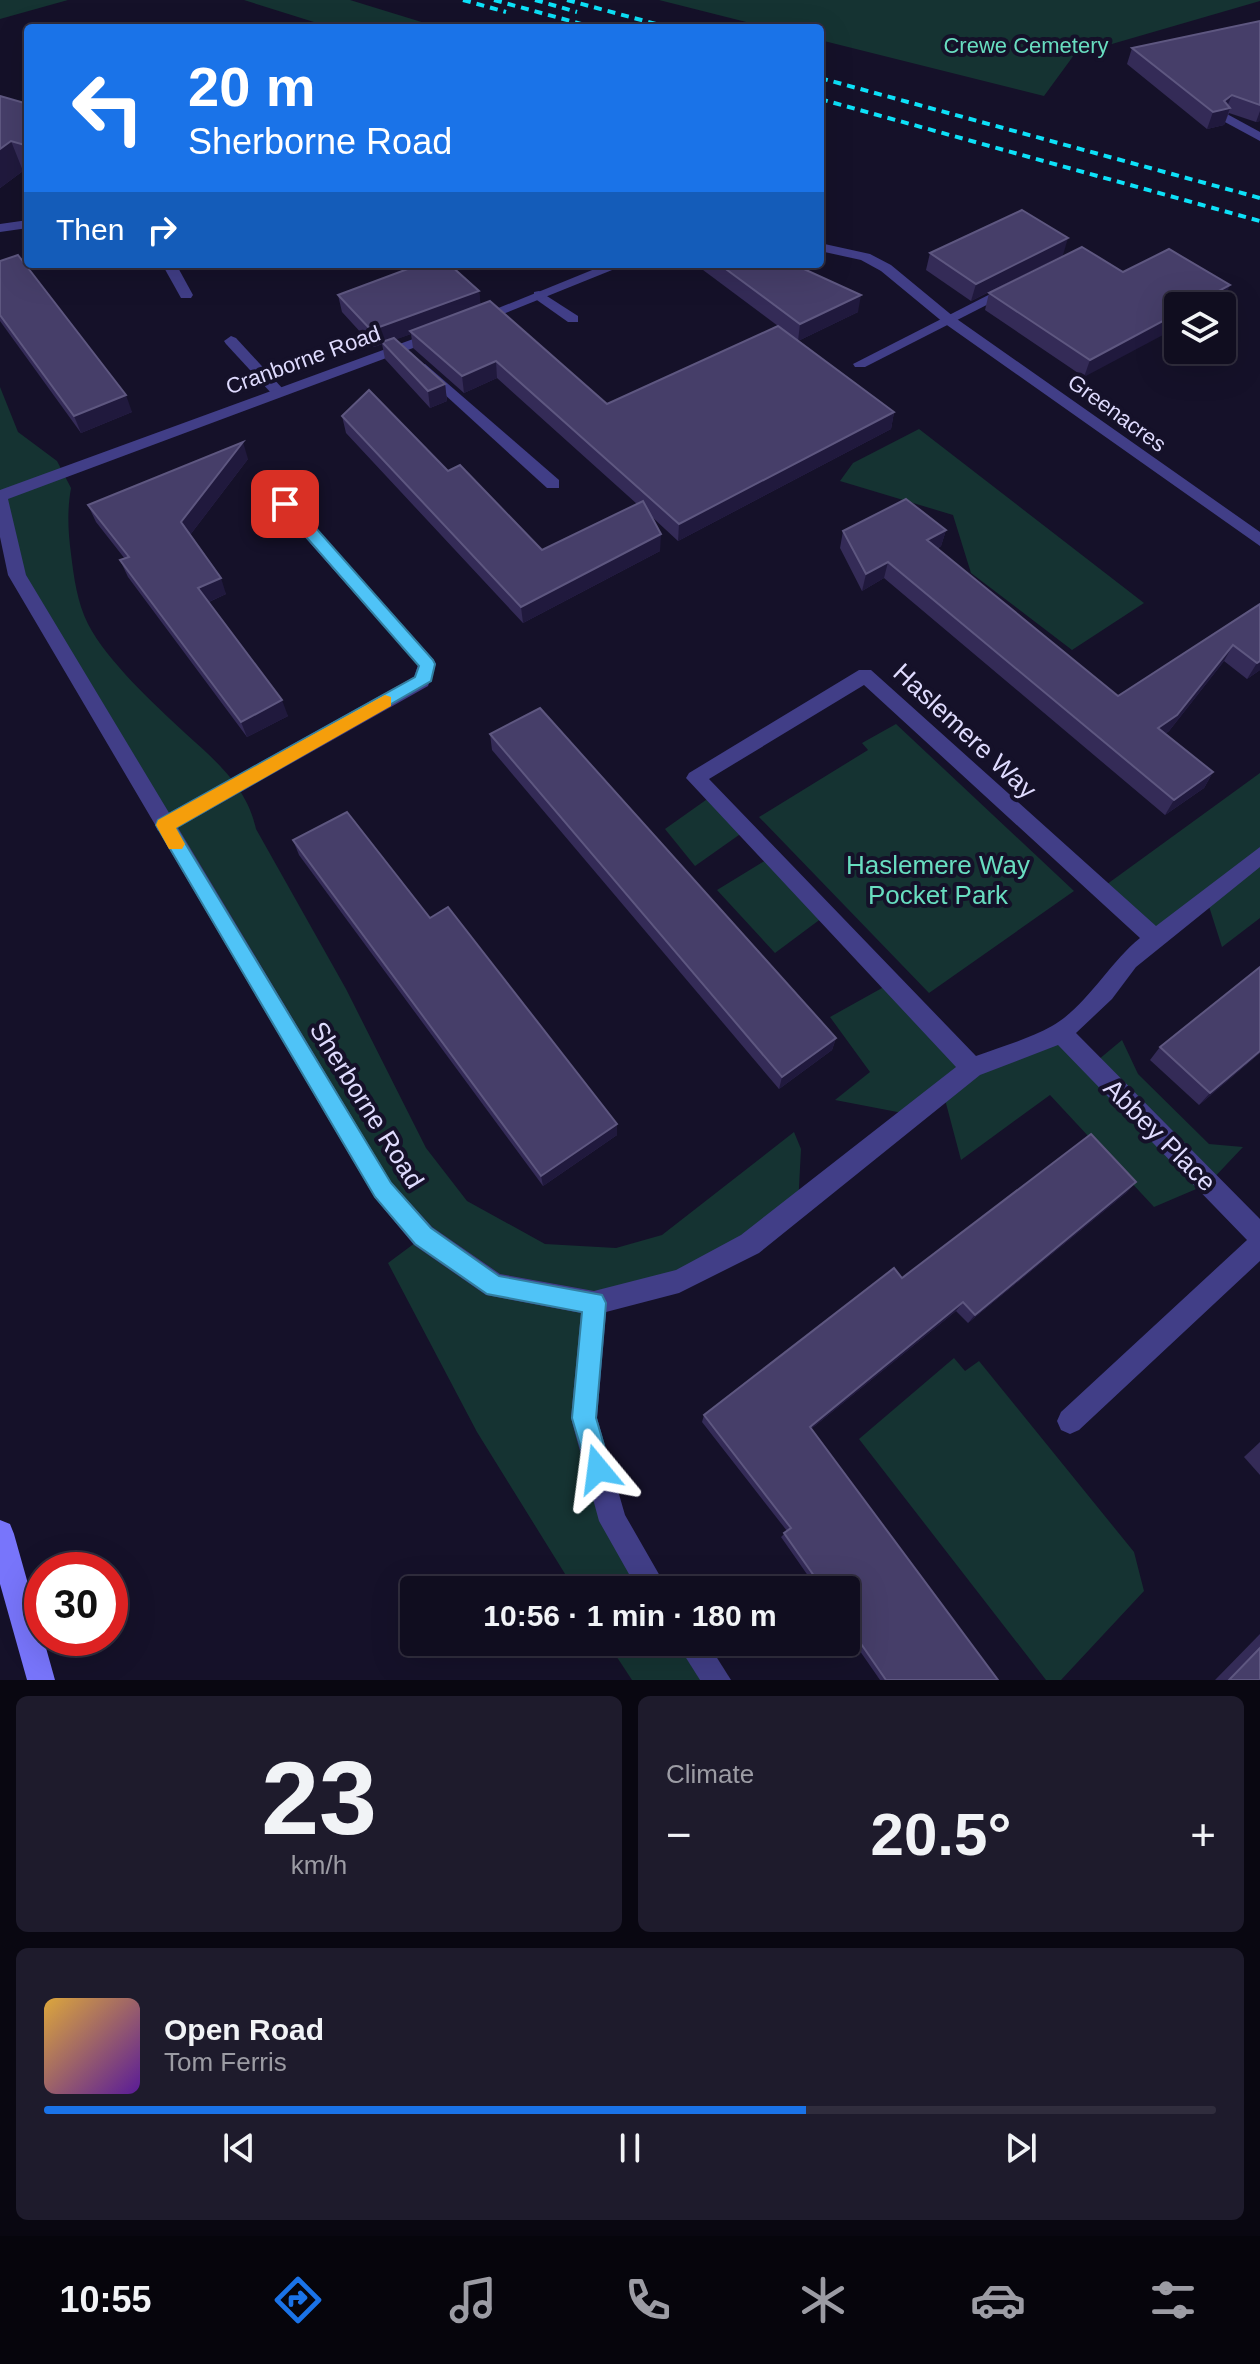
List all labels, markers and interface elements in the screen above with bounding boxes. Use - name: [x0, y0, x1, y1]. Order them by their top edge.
- park label: Crewe Cemetery: [943, 33, 1109, 58]
- text: 20 m: [188, 55, 316, 118]
- icon: left: [56, 56, 160, 160]
- text: Sherborne Road: [188, 121, 452, 162]
- icon: right: [140, 208, 184, 252]
- text: Then: [56, 213, 124, 246]
- map controls: [1164, 292, 1236, 364]
- button: layers: [1164, 292, 1236, 364]
- street label: Cranborne Road: [222, 320, 384, 400]
- street label: Greenacres: [1063, 369, 1171, 457]
- pin: [251, 470, 319, 538]
- icon: arrive: [263, 482, 307, 526]
- street label: Haslemere Way: [887, 657, 1043, 805]
- park label: Haslemere Way Pocket Park: [846, 850, 1030, 910]
- street label: Sherborne Road: [304, 1016, 430, 1194]
- street label: Abbey Place: [1098, 1073, 1222, 1197]
- position arrow: [556, 1427, 640, 1511]
- speed limit sign: 30: [24, 1552, 128, 1656]
- text: 10:56 · 1 min · 180 m: [483, 1599, 777, 1632]
- text: 23: [261, 1740, 377, 1856]
- text: Climate: [666, 1759, 754, 1789]
- text: 20.5°: [871, 1801, 1011, 1868]
- text: −: [666, 1810, 692, 1859]
- text: +: [1190, 1810, 1216, 1859]
- text: km/h: [291, 1850, 347, 1880]
- text: Open Road: [164, 2013, 324, 2046]
- text: Tom Ferris: [164, 2047, 287, 2077]
- icon: previous: [217, 2126, 261, 2170]
- icon: pause: [608, 2126, 652, 2170]
- icon: next: [999, 2126, 1043, 2170]
- icon: directions: [270, 2272, 326, 2328]
- icon: music: [445, 2272, 501, 2328]
- icon: phone: [620, 2272, 676, 2328]
- icon: climate: [795, 2272, 851, 2328]
- icon: car: [970, 2272, 1026, 2328]
- icon: filters: [1145, 2272, 1201, 2328]
- text: 10:55: [59, 2279, 152, 2320]

